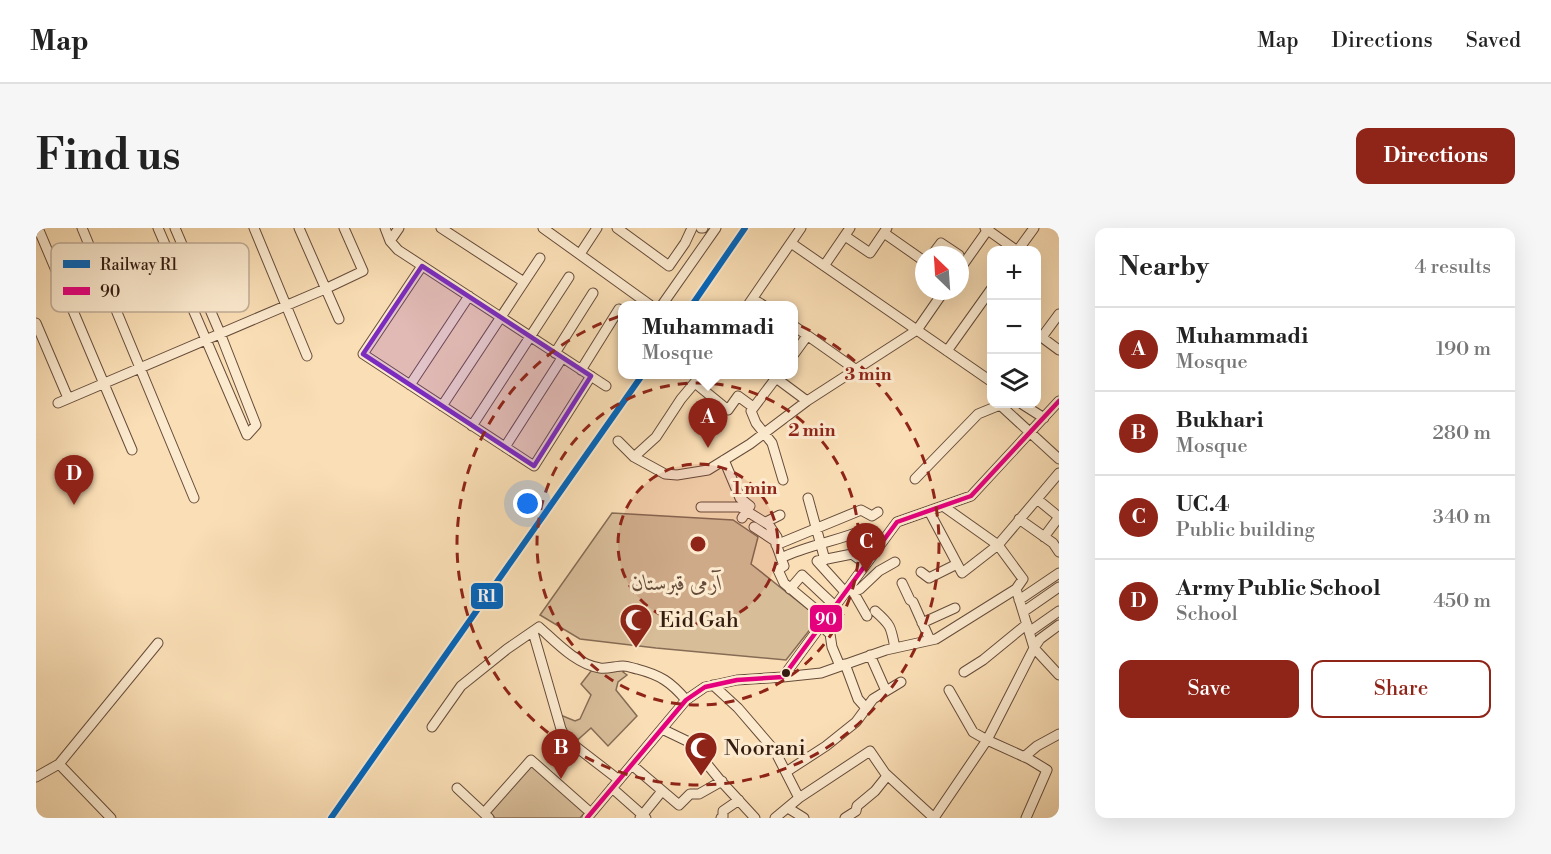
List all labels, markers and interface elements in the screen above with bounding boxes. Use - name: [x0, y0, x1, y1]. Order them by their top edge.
- text: Map: [30, 24, 89, 59]
- text: Map: [1257, 28, 1299, 54]
- text: Directions: [1332, 28, 1433, 54]
- text: Saved: [1466, 28, 1521, 54]
- button: Directions: [1356, 128, 1515, 184]
- text: Find us: [36, 130, 180, 183]
- legend: [51, 243, 249, 312]
- north arrow: [915, 246, 969, 300]
- map controls: [987, 246, 1041, 408]
- button: +: [987, 246, 1041, 300]
- text: Nearby: [1119, 251, 1209, 283]
- text: Railway R1: [100, 255, 178, 275]
- text: 4 results: [1414, 255, 1491, 280]
- text: 90: [100, 282, 120, 302]
- button: −: [987, 300, 1041, 354]
- popup: [618, 301, 798, 379]
- text: Muhammadi: [642, 314, 774, 341]
- text: Muhammadi: [1176, 323, 1308, 350]
- text: A: [1131, 337, 1146, 362]
- text: 190 m: [1436, 337, 1491, 362]
- text: Mosque: [642, 341, 713, 366]
- text: Mosque: [1176, 350, 1248, 375]
- button: layers: [987, 354, 1041, 408]
- text: 3 min: [845, 363, 891, 386]
- pin: A: [688, 398, 728, 448]
- text: Bukhari: [1176, 407, 1264, 434]
- text: 2 min: [788, 419, 836, 442]
- text: B: [1131, 421, 1146, 446]
- text: 280 m: [1432, 421, 1491, 446]
- text: Mosque: [1176, 434, 1248, 459]
- pin: D: [54, 456, 93, 505]
- text: 1 min: [733, 477, 777, 500]
- your location: [513, 489, 542, 518]
- text: UC.4: [1176, 491, 1230, 518]
- text: C: [1131, 505, 1146, 530]
- text: 340 m: [1433, 505, 1491, 530]
- text: Public building: [1176, 518, 1315, 543]
- pin: C: [846, 524, 886, 573]
- centre of rings: [688, 534, 708, 554]
- park label: آرمی قبرستان: [631, 569, 723, 597]
- text: Army Public School: [1176, 575, 1381, 602]
- line badge: R1: [470, 582, 504, 610]
- text: R1: [477, 587, 497, 607]
- text: D: [1131, 589, 1146, 614]
- text: 450 m: [1433, 589, 1491, 614]
- mosque icon: Eid Gah: [618, 602, 654, 649]
- text: School: [1176, 602, 1238, 627]
- line badge: 90: [809, 604, 843, 633]
- place label: Eid Gah: [659, 607, 739, 634]
- text: 90: [815, 610, 837, 630]
- button: Save: [1119, 660, 1299, 718]
- button: Share: [1311, 660, 1491, 718]
- unlabelled marker: [780, 667, 792, 679]
- pin: B: [542, 730, 580, 779]
- mosque icon: Noorani: [683, 730, 719, 777]
- place label: Noorani: [724, 735, 806, 762]

